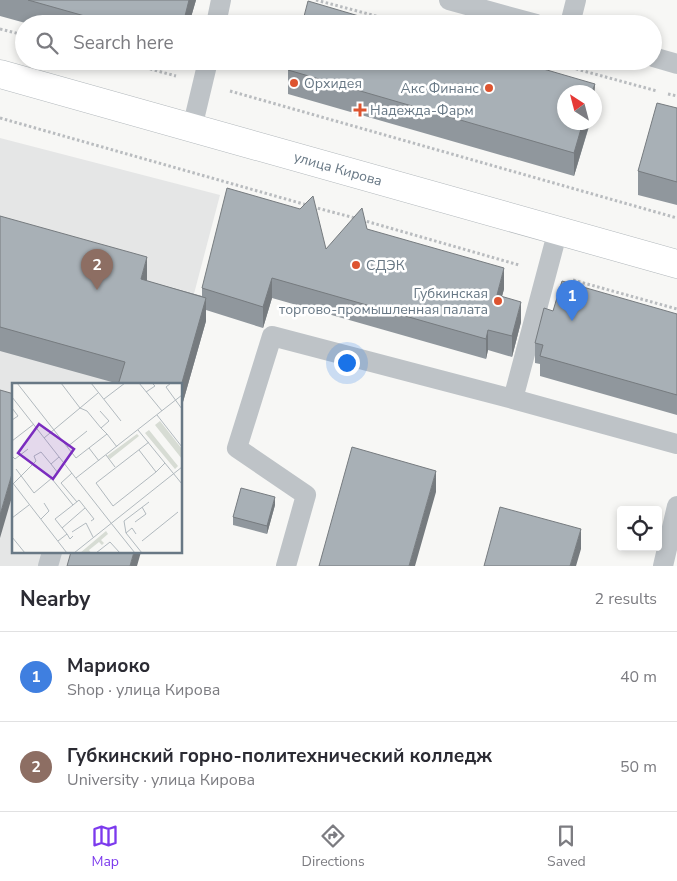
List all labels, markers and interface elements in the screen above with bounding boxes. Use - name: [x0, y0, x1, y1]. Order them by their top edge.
- search box: [15, 15, 662, 70]
- icon: search: [33, 29, 61, 57]
- text: Search here: [73, 30, 174, 56]
- place label: Орхидея: [304, 74, 362, 93]
- marker: Орхидея: [288, 77, 300, 89]
- place label: Акс Финанс: [401, 79, 479, 98]
- marker: Акс Финанс: [483, 82, 495, 94]
- north arrow: [557, 85, 602, 130]
- place label: Надежда-Фарм: [370, 101, 474, 120]
- marker: Надежда-Фарм: [354, 104, 366, 116]
- street label: улица Кирова: [292, 147, 384, 191]
- pin: 2: [81, 249, 113, 290]
- place label: СДЭК: [366, 256, 405, 275]
- marker: СДЭК: [350, 259, 362, 271]
- pin: 1: [556, 280, 588, 321]
- place label: Губкинская торгово-промышленная палата: [279, 284, 488, 319]
- marker: Губкинская торгово-промышленная палата: [492, 295, 504, 307]
- your location: [334, 350, 360, 376]
- inset map: [12, 383, 182, 554]
- map controls: [617, 506, 662, 551]
- button: locate: [617, 506, 662, 551]
- text: Nearby: [20, 585, 90, 613]
- text: 2 results: [595, 588, 657, 610]
- text: Мариоко: [67, 653, 150, 679]
- text: 1: [31, 666, 41, 688]
- text: 40 m: [620, 666, 657, 688]
- text: Shop · улица Кирова: [67, 679, 220, 701]
- text: Губкинский горно-политехнический колледж: [67, 743, 492, 769]
- text: 2: [31, 756, 41, 778]
- text: 50 m: [620, 756, 657, 778]
- text: University · улица Кирова: [67, 769, 255, 791]
- tab: Map: [91, 822, 119, 871]
- tab: Directions: [302, 822, 365, 871]
- tab: Saved: [547, 822, 586, 871]

